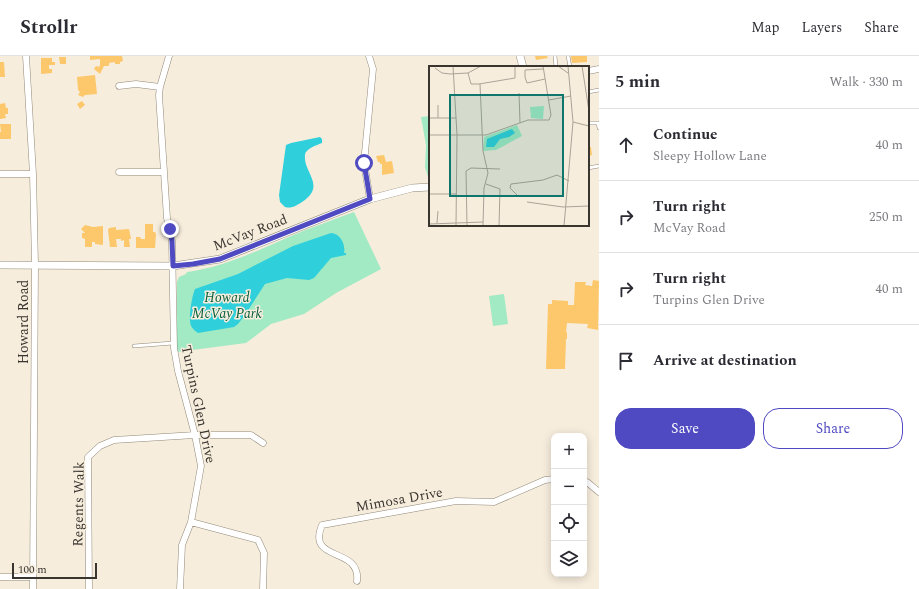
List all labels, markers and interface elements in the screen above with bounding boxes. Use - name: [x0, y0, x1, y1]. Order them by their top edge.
- text: Strollr: [20, 13, 77, 42]
- text: Map: [751, 17, 780, 38]
- text: Layers: [802, 17, 842, 38]
- text: Share: [864, 17, 899, 38]
- inset map: [429, 66, 589, 226]
- text: 5 min: [615, 69, 660, 95]
- text: Walk · 330 m: [829, 72, 903, 92]
- text: Continue: [653, 123, 718, 146]
- icon: ahead: [615, 134, 637, 156]
- text: 40 m: [876, 135, 903, 155]
- text: Sleepy Hollow Lane: [653, 146, 767, 166]
- route start: [355, 154, 373, 172]
- text: Turn right: [653, 195, 726, 218]
- icon: right: [615, 206, 637, 228]
- text: 250 m: [869, 207, 903, 227]
- street label: McVay Road: [210, 209, 291, 256]
- text: McVay Road: [653, 218, 726, 238]
- route end: [161, 220, 179, 238]
- text: Turn right: [653, 267, 726, 290]
- icon: right: [615, 278, 637, 300]
- street label: Howard Road: [13, 279, 34, 364]
- text: 40 m: [876, 279, 903, 299]
- park label: Howard McVay Park: [192, 287, 263, 324]
- text: Turpins Glen Drive: [653, 290, 765, 310]
- street label: Turpins Glen Drive: [176, 343, 221, 465]
- text: Arrive at destination: [653, 349, 797, 372]
- icon: arrive: [615, 350, 637, 372]
- button: Save: [615, 408, 755, 449]
- button: Share: [763, 408, 903, 449]
- map controls: [551, 433, 587, 577]
- button: +: [551, 433, 587, 469]
- street label: Regents Walk: [67, 461, 90, 547]
- button: −: [551, 469, 587, 505]
- street label: Mimosa Drive: [354, 481, 445, 517]
- button: locate: [551, 505, 587, 541]
- button: layers: [551, 541, 587, 577]
- scale bar: [12, 561, 97, 580]
- text: 100 m: [18, 561, 47, 578]

